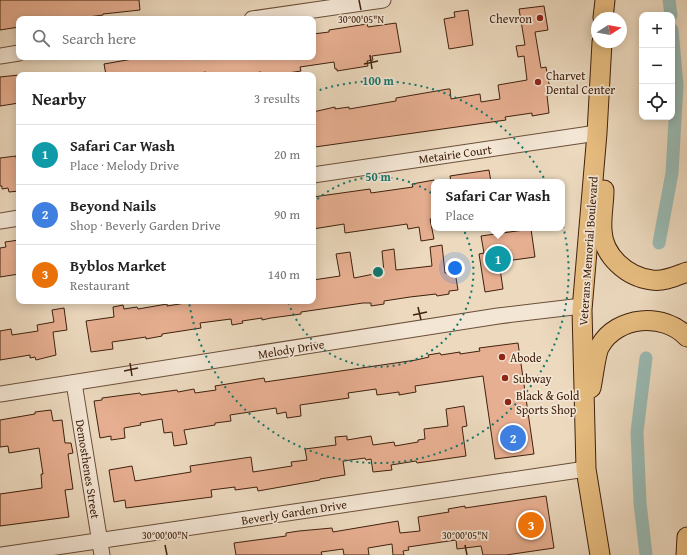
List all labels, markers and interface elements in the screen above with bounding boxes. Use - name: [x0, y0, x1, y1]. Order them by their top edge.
- place label: Chevron: [490, 10, 532, 27]
- text: 30°00'05"N: [338, 12, 384, 27]
- north arrow: [591, 12, 627, 48]
- map controls: [639, 12, 675, 120]
- button: +: [639, 12, 675, 48]
- marker: Chevron: [535, 13, 545, 23]
- search box: [16, 16, 316, 60]
- icon: search: [30, 27, 52, 49]
- text: Search here: [62, 28, 136, 49]
- button: −: [639, 48, 675, 84]
- place label: Charvet Dental Center: [546, 67, 615, 98]
- text: 100 m: [362, 72, 395, 89]
- marker: Charvet Dental Center: [533, 77, 543, 87]
- button: locate: [639, 84, 675, 120]
- text: Nearby: [32, 86, 86, 111]
- text: 3 results: [254, 89, 300, 108]
- text: Safari Car Wash: [70, 135, 175, 156]
- street label: Metairie Court: [417, 140, 493, 168]
- text: 1: [42, 145, 48, 164]
- text: 20 m: [274, 145, 300, 164]
- text: Place · Melody Drive: [70, 156, 179, 175]
- text: 50 m: [365, 168, 391, 185]
- street label: Veterans Memorial Boulevard: [574, 175, 602, 326]
- popup: [431, 179, 565, 231]
- text: Safari Car Wash: [446, 185, 550, 206]
- text: Beyond Nails: [70, 195, 156, 216]
- text: 2: [42, 205, 48, 224]
- text: 90 m: [274, 205, 300, 224]
- text: Place: [446, 206, 474, 225]
- text: Shop · Beverly Garden Drive: [70, 216, 221, 235]
- pin: 1: [485, 244, 511, 274]
- text: Byblos Market: [70, 255, 166, 276]
- your location: [445, 258, 465, 278]
- text: 3: [42, 265, 48, 284]
- text: 140 m: [268, 265, 300, 284]
- centre of rings: [371, 265, 385, 279]
- text: Restaurant: [70, 276, 130, 295]
- street label: Melody Drive: [257, 335, 326, 363]
- place label: Abode: [510, 349, 542, 366]
- marker: Abode: [497, 352, 507, 362]
- place label: Subway: [513, 370, 552, 387]
- marker: Subway: [500, 373, 510, 383]
- place label: Black & Gold Sports Shop: [516, 387, 580, 418]
- marker: Black & Gold Sports Shop: [503, 397, 513, 407]
- street label: Demosthenes Street: [72, 418, 104, 521]
- pin: 2: [500, 423, 526, 453]
- street label: Beverly Garden Drive: [240, 495, 348, 529]
- pin: 3: [518, 510, 544, 540]
- text: 30°00'00"N: [142, 528, 188, 543]
- text: 30°00'05"N: [442, 528, 488, 543]

